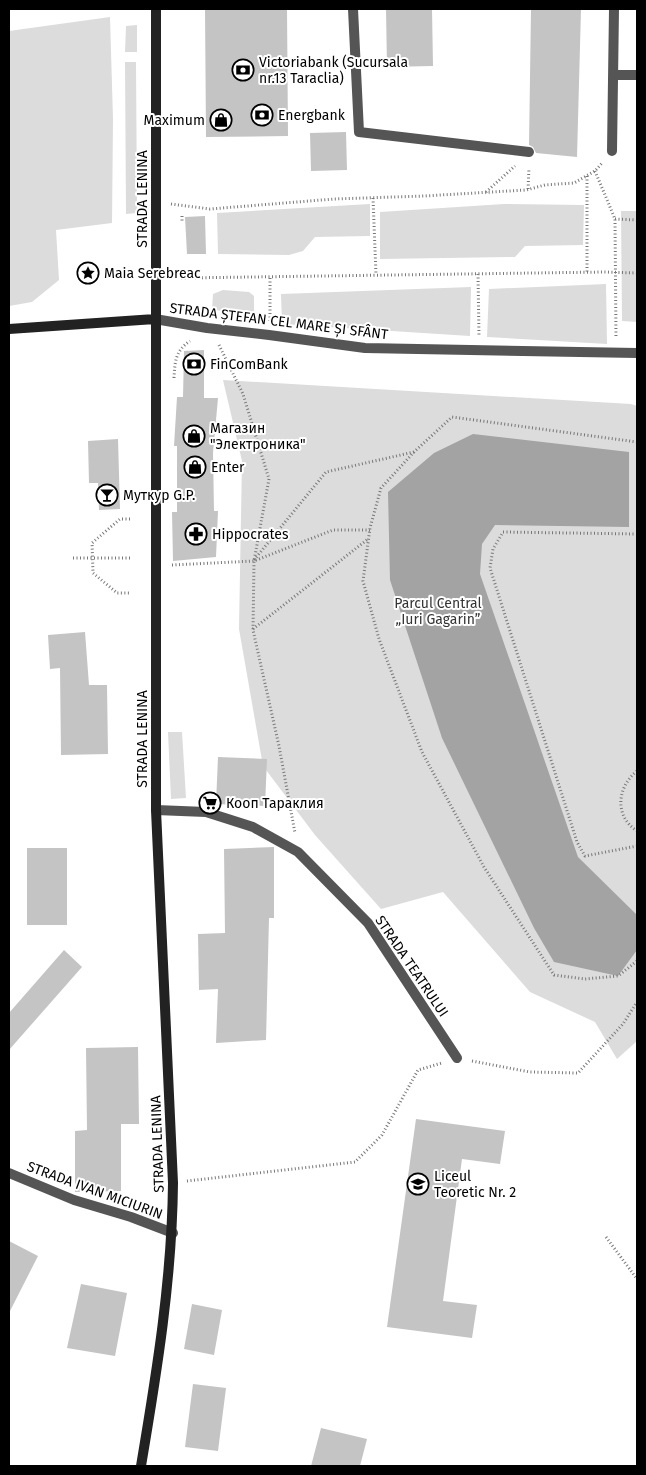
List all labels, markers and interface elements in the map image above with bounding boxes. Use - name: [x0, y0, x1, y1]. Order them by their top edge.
- place label: Victoriabank (Sucursala nr.13 Taraclia): [259, 54, 408, 87]
- bank icon: Victoriabank (Sucursala nr.13 Taraclia): [231, 58, 255, 82]
- bank icon: Energbank: [250, 103, 274, 127]
- place label: Energbank: [278, 107, 346, 124]
- shop icon: Maximum: [209, 108, 233, 132]
- place label: Maximum: [144, 112, 205, 129]
- street label: STRADA LENINA: [134, 150, 151, 248]
- place icon: Maia Serebreac: [76, 261, 100, 285]
- place label: Maia Serebreac: [104, 265, 201, 282]
- street label: STRADA ȘTEFAN CEL MARE ȘI SFÂNT: [169, 299, 390, 344]
- bank icon: FinComBank: [182, 352, 206, 376]
- place label: FinComBank: [210, 356, 289, 373]
- place label: Магазин "Электроника": [210, 420, 306, 453]
- shop icon: Магазин "Электроника": [182, 424, 206, 448]
- shop icon: Enter: [183, 455, 207, 479]
- place label: Enter: [211, 459, 245, 476]
- bar icon: Муткур G.P.: [95, 483, 119, 507]
- place label: Муткур G.P.: [123, 487, 195, 504]
- pharmacy icon: Hippocrates: [184, 522, 208, 546]
- place label: Hippocrates: [212, 526, 289, 543]
- park label: Parcul Central „Iuri Gagarin”: [394, 595, 482, 628]
- street label: STRADA LENINA: [134, 690, 151, 788]
- supermarket icon: Кооп Тараклия: [198, 791, 222, 815]
- place label: Кооп Тараклия: [226, 795, 324, 812]
- street label: STRADA TEATRULUI: [371, 912, 452, 1020]
- street label: STRADA LENINA: [147, 1095, 168, 1193]
- street label: STRADA IVAN MICIURIN: [25, 1158, 165, 1223]
- place label: Liceul Teoretic Nr. 2: [434, 1168, 516, 1201]
- school or university icon: Liceul Teoretic Nr. 2: [406, 1172, 430, 1196]

